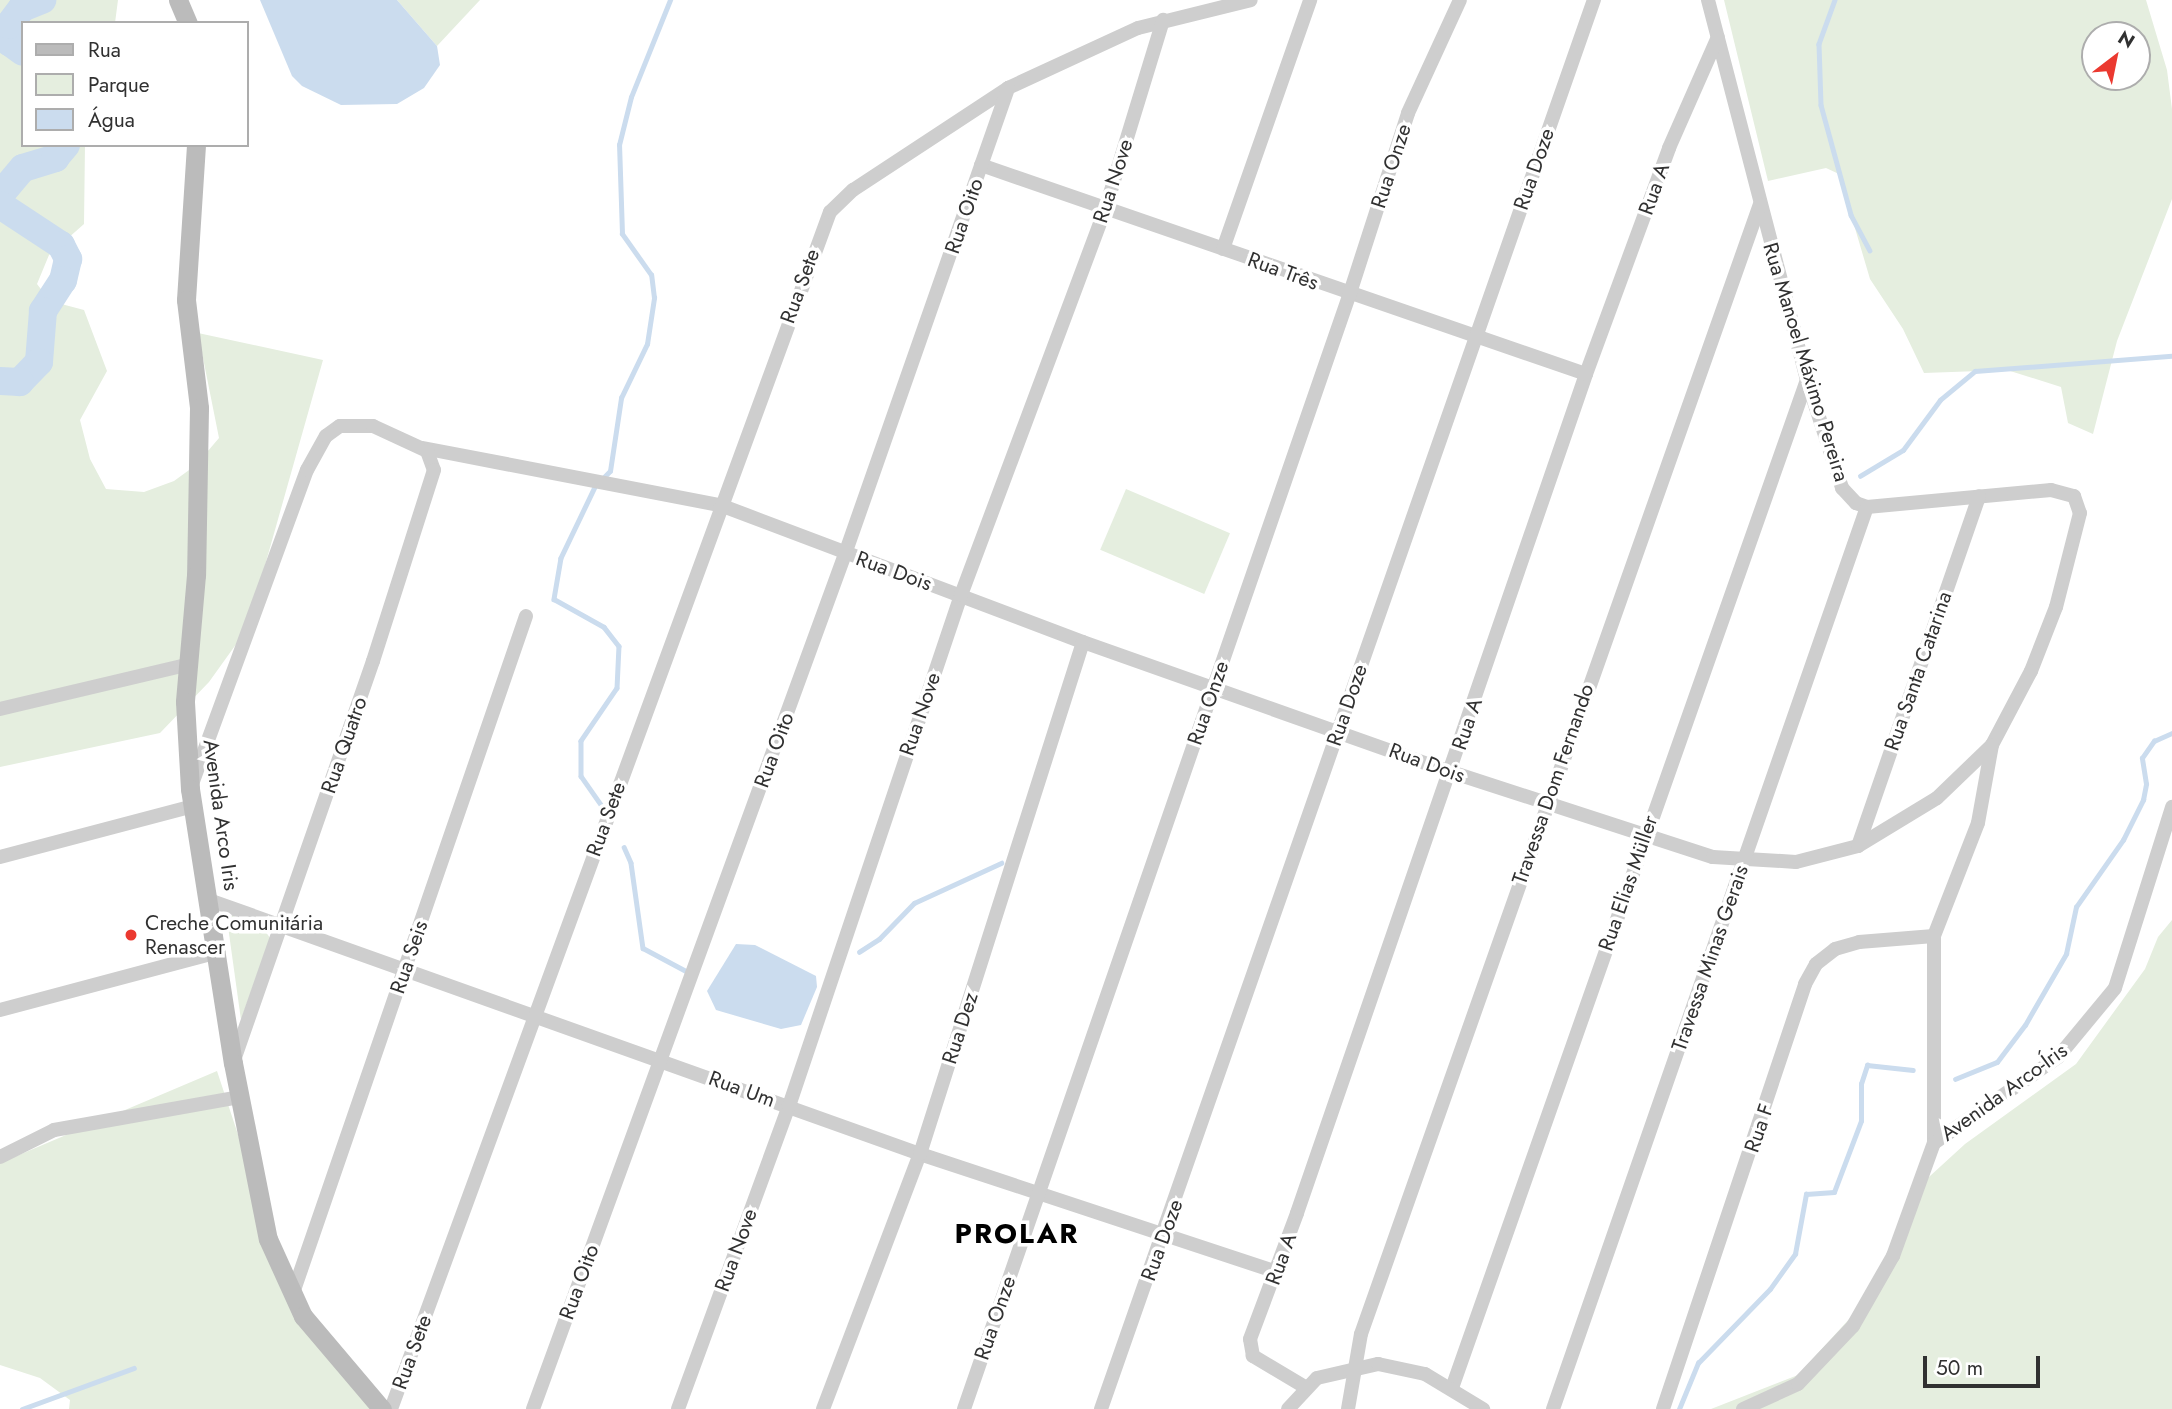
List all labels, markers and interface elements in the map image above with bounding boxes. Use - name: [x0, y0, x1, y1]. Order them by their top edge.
- legend: [21, 21, 248, 147]
- north arrow: [2081, 21, 2151, 91]
- text: N: [2113, 24, 2140, 55]
- text: Rua: [88, 35, 121, 65]
- text: Parque: [88, 70, 150, 100]
- text: Água: [88, 105, 135, 135]
- street label: Rua Onze: [1366, 121, 1416, 211]
- street label: Rua Doze: [1508, 125, 1560, 213]
- street label: Rua Nove: [1088, 136, 1138, 226]
- street label: Rua A: [1633, 160, 1675, 218]
- street label: Rua Oito: [939, 175, 989, 257]
- street label: Rua Manoel Máximo Pereira: [1758, 239, 1854, 485]
- street label: Rua Sete: [775, 245, 825, 327]
- street label: Rua Três: [1244, 247, 1322, 295]
- street label: Rua Dois: [853, 546, 935, 596]
- street label: Rua Santa Catarina: [1879, 588, 1957, 754]
- street label: Rua Onze: [1182, 658, 1234, 748]
- street label: Rua Doze: [1321, 661, 1373, 749]
- street label: Rua Nove: [894, 669, 946, 759]
- street label: Travessa Dom Fernando: [1507, 680, 1599, 888]
- street label: Rua Quatro: [316, 693, 372, 797]
- street label: Rua A: [1446, 695, 1488, 753]
- street label: Rua Oito: [749, 709, 799, 791]
- street label: Avenida Arco Iris: [198, 738, 244, 892]
- street label: Rua Dois: [1386, 738, 1468, 788]
- street label: Rua Sete: [581, 778, 631, 860]
- street label: Rua Elias Müller: [1593, 812, 1663, 954]
- street label: Travessa Minas Gerais: [1666, 862, 1754, 1054]
- place label: Creche Comunitária Renascer: [145, 910, 323, 960]
- street label: Rua Seis: [385, 917, 433, 997]
- marker: Creche Comunitária Renascer: [123, 927, 139, 943]
- street label: Rua Dez: [937, 989, 983, 1067]
- street label: Avenida Arco-Íris: [1936, 1038, 2072, 1146]
- street label: Rua Um: [705, 1065, 779, 1113]
- street label: Rua F: [1739, 1100, 1779, 1156]
- street label: Rua Doze: [1136, 1196, 1188, 1284]
- street label: Rua Nove: [709, 1205, 763, 1295]
- district label: PROLAR: [955, 1217, 1079, 1251]
- street label: Rua A: [1260, 1230, 1302, 1288]
- street label: Rua Oito: [554, 1241, 604, 1323]
- street label: Rua Onze: [969, 1273, 1021, 1363]
- street label: Rua Sete: [387, 1311, 437, 1393]
- scale bar: [1927, 1342, 2044, 1386]
- text: 50 m: [1936, 1353, 1983, 1383]

